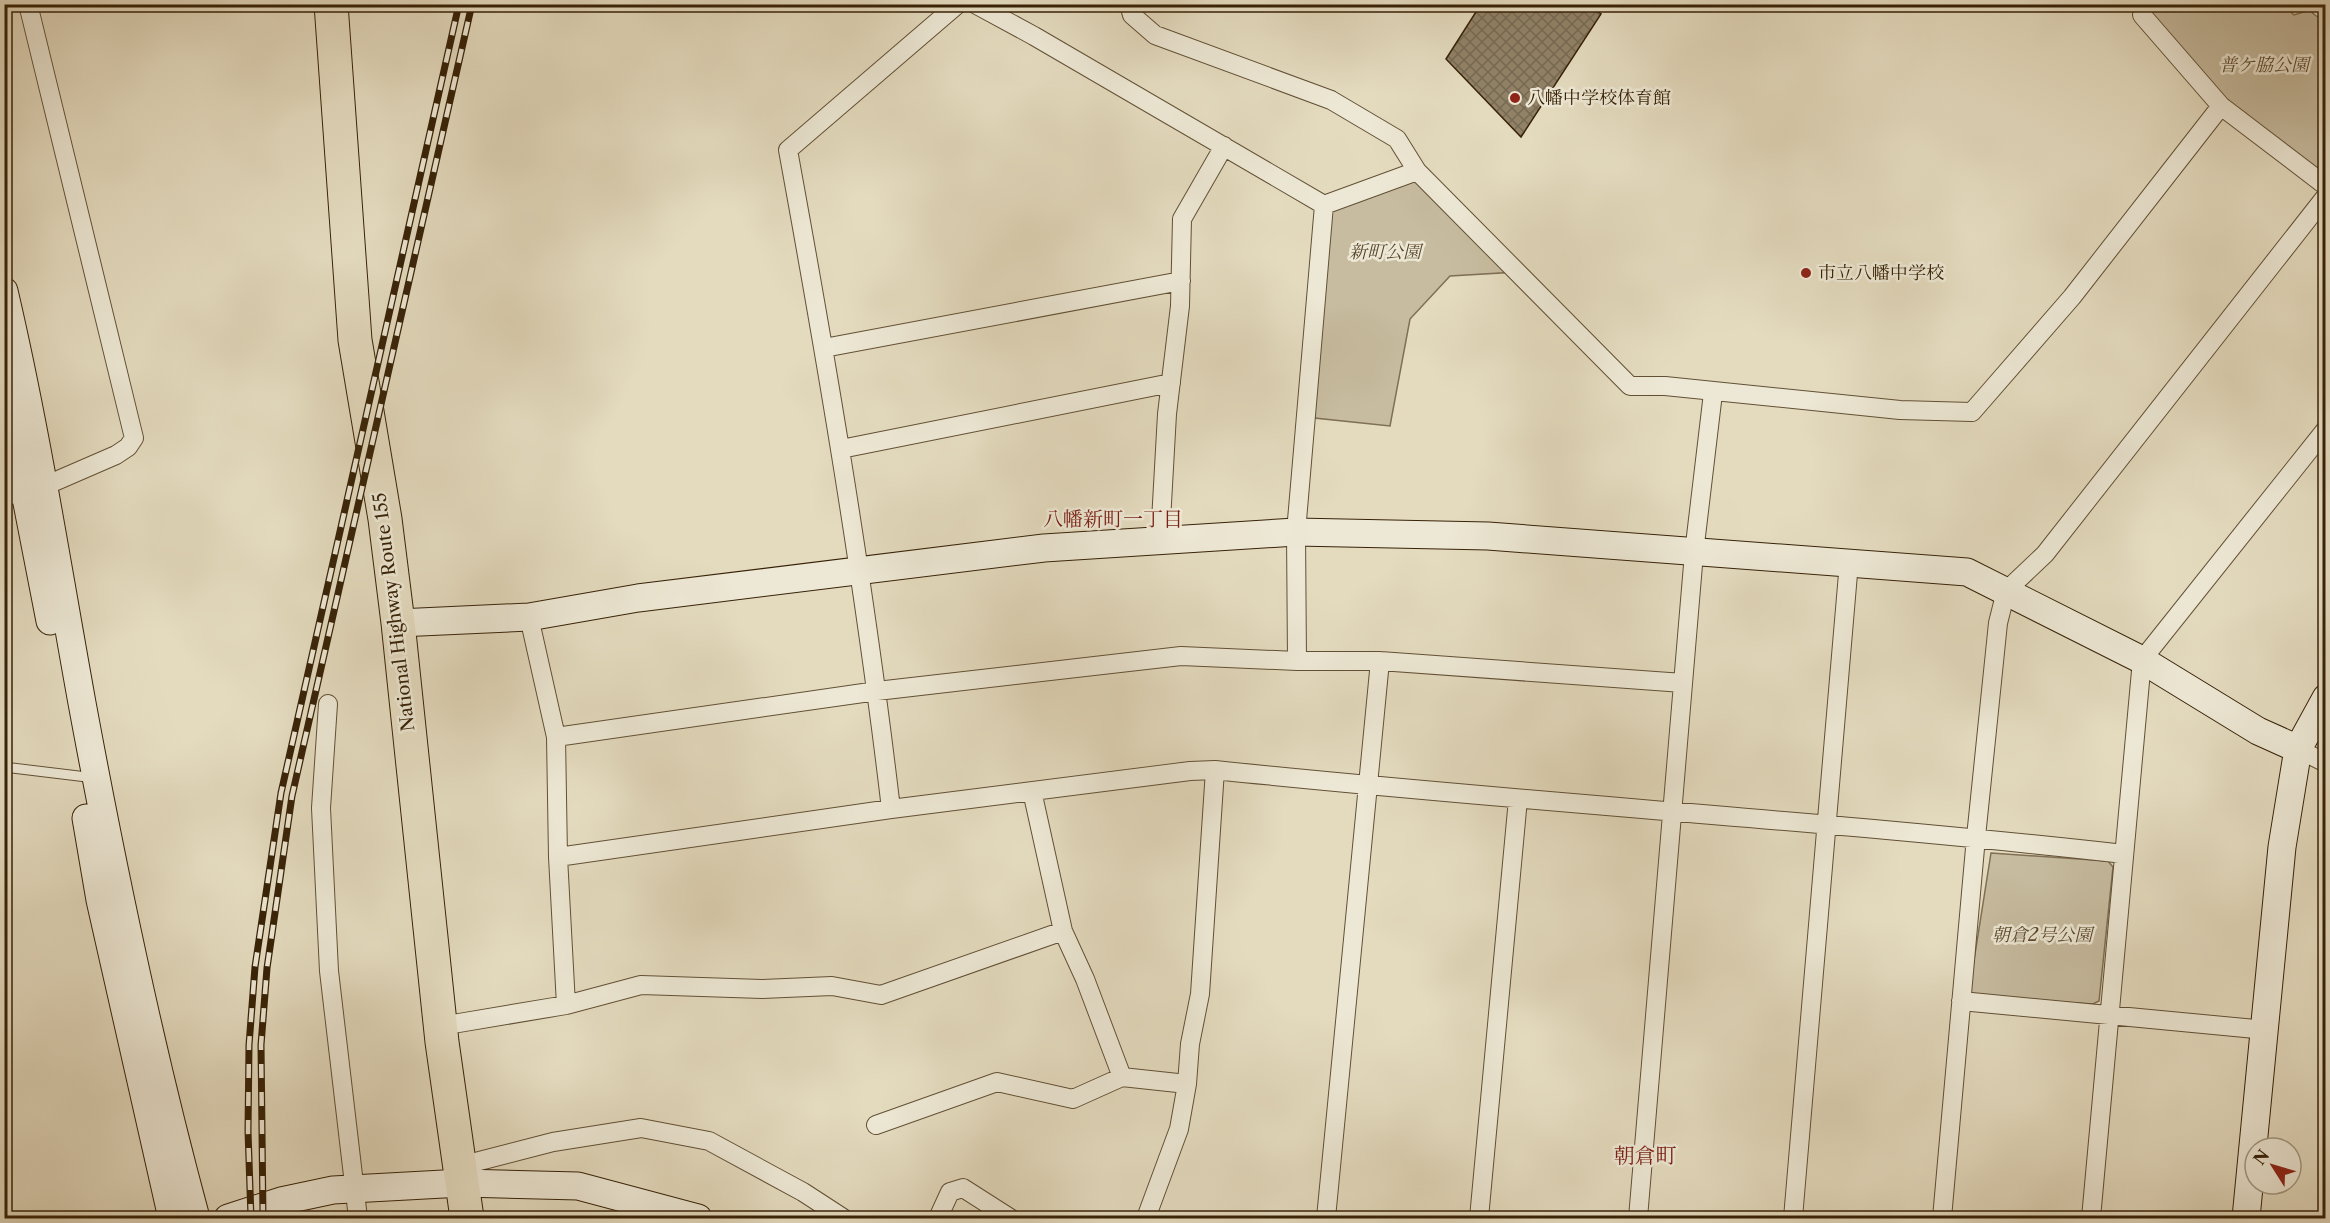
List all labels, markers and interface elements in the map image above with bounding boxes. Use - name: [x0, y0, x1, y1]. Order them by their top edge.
- park label: 普ケ脇公園: [2219, 54, 2312, 76]
- place label: 八幡中学校体育館: [1527, 87, 1671, 109]
- marker: 八幡中学校体育館: [1508, 91, 1522, 105]
- park label: 新町公園: [1349, 241, 1424, 263]
- place label: 市立八幡中学校: [1818, 262, 1944, 284]
- marker: 市立八幡中学校: [1799, 266, 1813, 280]
- street label: National Highway Route 155: [368, 492, 420, 732]
- district label: 八幡新町一丁目: [1043, 507, 1183, 531]
- park label: 朝倉2号公園: [1992, 924, 2095, 946]
- north arrow: [2243, 1136, 2303, 1196]
- district label: 朝倉町: [1614, 1143, 1677, 1168]
- text: N: [2249, 1145, 2273, 1169]

